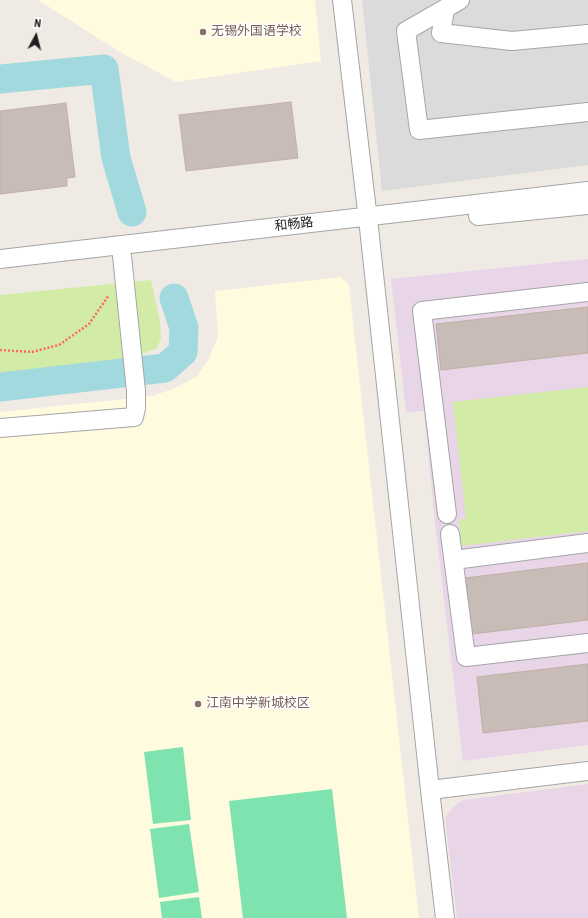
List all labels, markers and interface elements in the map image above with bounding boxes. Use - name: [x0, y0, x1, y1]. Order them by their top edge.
- north arrow: [16, 16, 56, 56]
- text: N: [33, 17, 42, 30]
- place label: 无锡外国语学校: [211, 24, 302, 40]
- marker: 无锡外国语学校: [198, 27, 208, 37]
- street label: 和畅路: [274, 215, 314, 235]
- place label: 江南中学新城校区: [206, 696, 310, 712]
- marker: 江南中学新城校区: [193, 699, 203, 709]

